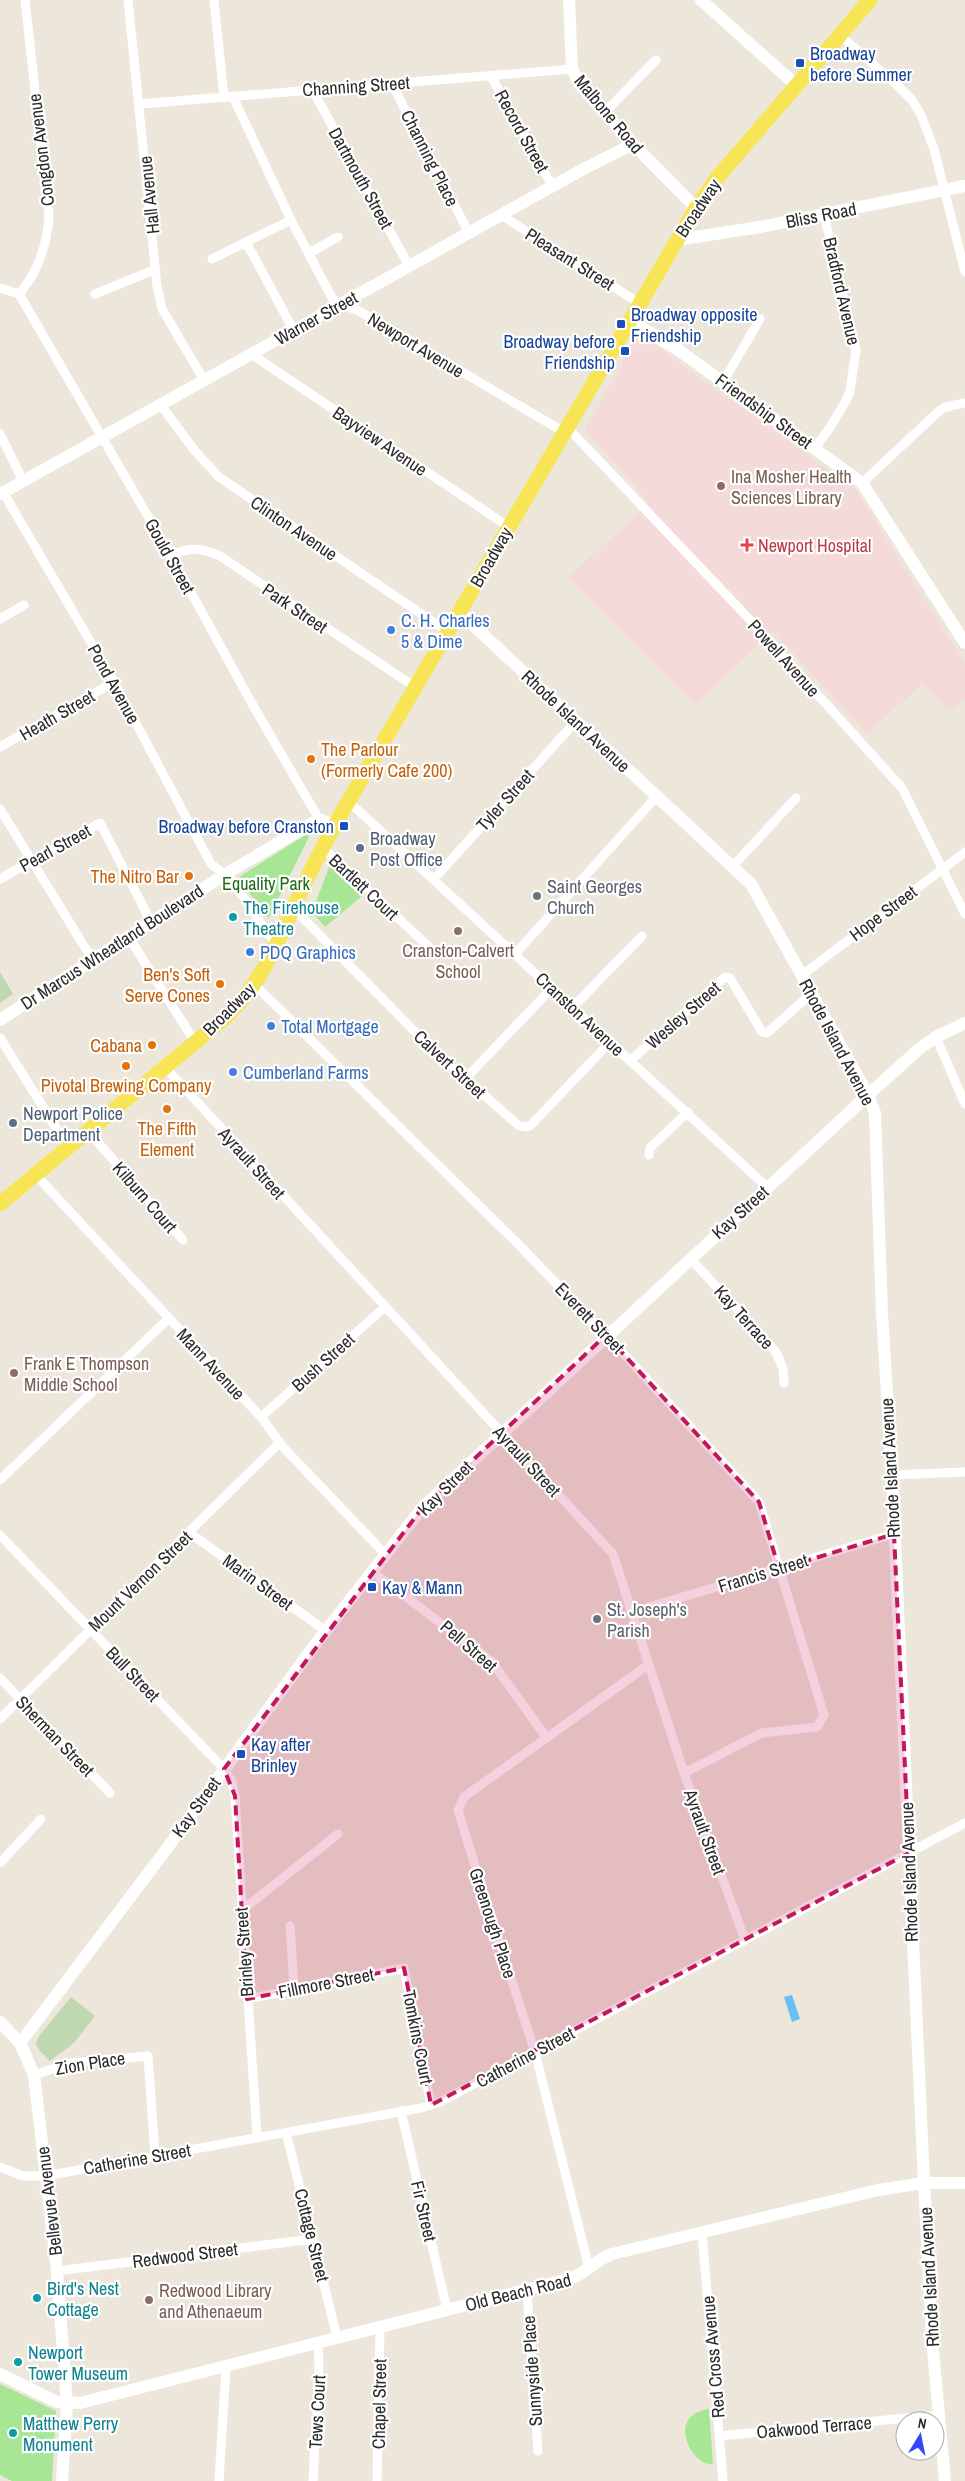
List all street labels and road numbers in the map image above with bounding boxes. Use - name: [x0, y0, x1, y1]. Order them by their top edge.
- street label: Malbone Road: [569, 69, 649, 159]
- street label: Channing Street: [302, 70, 410, 102]
- street label: Record Street: [489, 85, 555, 177]
- street label: Congdon Avenue: [22, 92, 60, 208]
- street label: Channing Place: [395, 106, 465, 210]
- street label: Dartmouth Street: [323, 123, 399, 233]
- street label: Hall Avenue: [132, 155, 166, 235]
- street label: Broadway: [669, 173, 727, 242]
- street label: Bliss Road: [784, 196, 858, 234]
- street label: Pleasant Street: [521, 222, 619, 296]
- street label: Bradford Avenue: [817, 235, 867, 347]
- street label: Warner Street: [270, 285, 362, 351]
- street label: Newport Avenue: [363, 306, 469, 384]
- street label: Friendship Street: [711, 367, 817, 455]
- street label: Bayview Avenue: [328, 400, 432, 482]
- street label: Clinton Avenue: [246, 490, 342, 566]
- street label: Gould Street: [139, 514, 201, 598]
- street label: Broadway: [464, 522, 519, 592]
- street label: Park Street: [257, 577, 333, 639]
- street label: Powell Avenue: [742, 614, 826, 702]
- street label: Pond Avenue: [82, 640, 146, 728]
- street label: Rhode Island Avenue: [516, 664, 636, 778]
- street label: Heath Street: [15, 683, 99, 747]
- street label: Tyler Street: [470, 764, 540, 836]
- street label: Pearl Street: [15, 818, 95, 878]
- street label: Bartlett Court: [324, 848, 404, 926]
- street label: Dr Marcus Wheatland Boulevard: [16, 878, 208, 1016]
- street label: Hope Street: [844, 879, 922, 947]
- street label: Cranston Avenue: [530, 966, 630, 1062]
- street label: Rhode Island Avenue: [793, 974, 881, 1110]
- street label: Wesley Street: [640, 976, 726, 1054]
- street label: Broadway: [197, 977, 261, 1041]
- street label: Calvert Street: [408, 1024, 492, 1104]
- street label: Ayrault Street: [212, 1121, 291, 1204]
- street label: Kilburn Court: [107, 1156, 183, 1238]
- street label: Kay Street: [706, 1180, 774, 1244]
- street label: Everett Street: [550, 1277, 630, 1359]
- street label: Kay Terrace: [708, 1279, 780, 1355]
- street label: Mann Avenue: [171, 1323, 251, 1405]
- street label: Bush Street: [286, 1327, 360, 1397]
- street label: Rhode Island Avenue: [874, 1397, 906, 1539]
- street label: Ayrault Street: [487, 1419, 567, 1502]
- street label: Kay Street: [412, 1455, 478, 1521]
- street label: Mount Vernon Street: [83, 1525, 197, 1637]
- street label: Francis Street: [715, 1547, 811, 1599]
- street label: Marin Street: [218, 1548, 298, 1616]
- street label: Pell Street: [435, 1614, 503, 1678]
- street label: Bull Street: [100, 1641, 166, 1707]
- street label: Sherman Street: [10, 1690, 100, 1782]
- street label: Kay Street: [166, 1772, 226, 1842]
- street label: Ayrault Street: [678, 1785, 732, 1878]
- street label: Rhode Island Avenue: [894, 1802, 924, 1942]
- street label: Greenough Place: [463, 1865, 523, 1981]
- street label: Brinley Street: [228, 1907, 260, 1997]
- street label: Fillmore Street: [276, 1961, 376, 2005]
- street label: Tomkins Court: [397, 1988, 439, 2086]
- street label: Catherine Street: [471, 2021, 579, 2093]
- street label: Zion Place: [53, 2045, 127, 2081]
- street label: Catherine Street: [81, 2137, 193, 2181]
- street label: Bellevue Avenue: [30, 2145, 68, 2257]
- street label: Fir Street: [405, 2178, 443, 2244]
- street label: Cottage Street: [288, 2186, 336, 2284]
- street label: Rhode Island Avenue: [913, 2206, 945, 2348]
- street label: Redwood Street: [131, 2236, 239, 2274]
- street label: Old Beach Road: [462, 2267, 574, 2317]
- street label: Red Cross Avenue: [695, 2295, 731, 2419]
- street label: Sunnyside Place: [516, 2315, 548, 2427]
- street label: Chapel Street: [366, 2359, 392, 2449]
- street label: Tews Court: [303, 2374, 331, 2450]
- street label: Oakwood Terrace: [755, 2410, 873, 2444]

